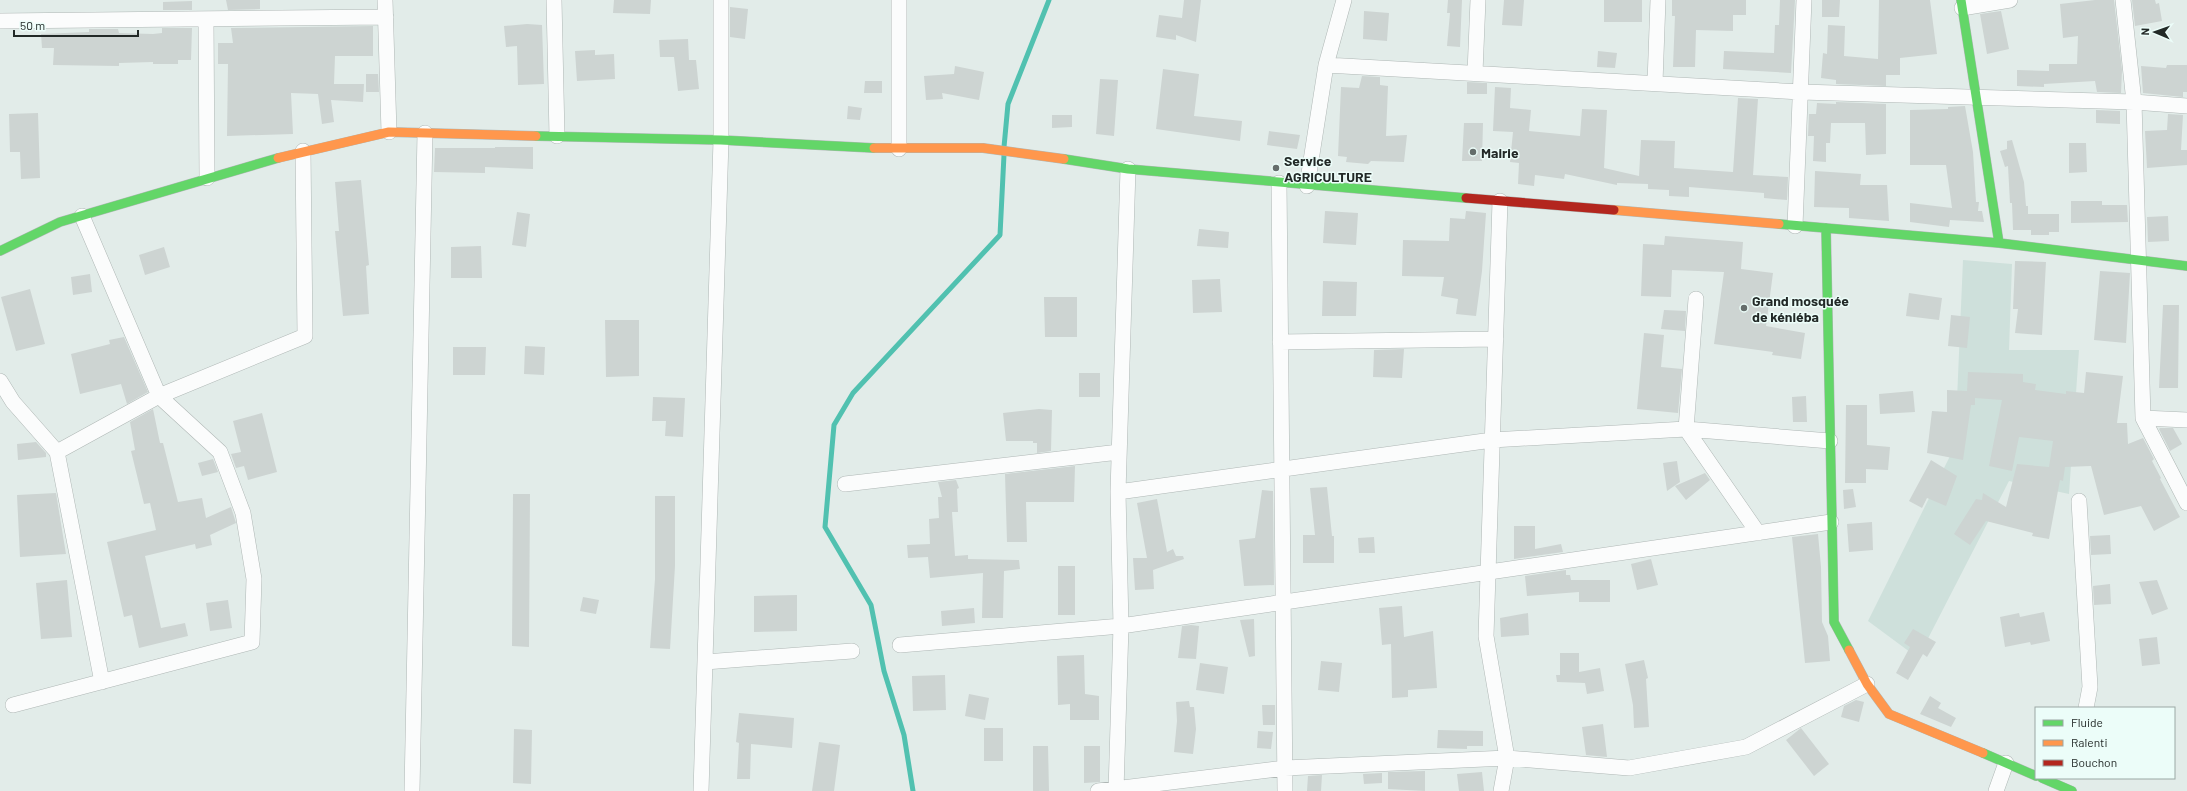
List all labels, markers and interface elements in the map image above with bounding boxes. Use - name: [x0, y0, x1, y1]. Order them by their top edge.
- scale bar: [14, 12, 138, 38]
- north arrow: [2135, 12, 2175, 52]
- text: 50 m: [20, 18, 45, 32]
- text: N: [2138, 28, 2151, 36]
- place label: Mairie: [1481, 144, 1519, 161]
- marker: Mairie: [1468, 147, 1478, 157]
- place label: Service AGRICULTURE: [1284, 152, 1372, 185]
- marker: Service AGRICULTURE: [1271, 163, 1281, 173]
- place label: Grand mosquée de kéniéba: [1752, 292, 1849, 325]
- marker: Grand mosquée de kéniéba: [1739, 303, 1749, 313]
- legend: [2035, 707, 2175, 779]
- text: Fluide: [2071, 715, 2103, 729]
- text: Ralenti: [2071, 735, 2108, 749]
- text: Bouchon: [2071, 755, 2117, 769]

